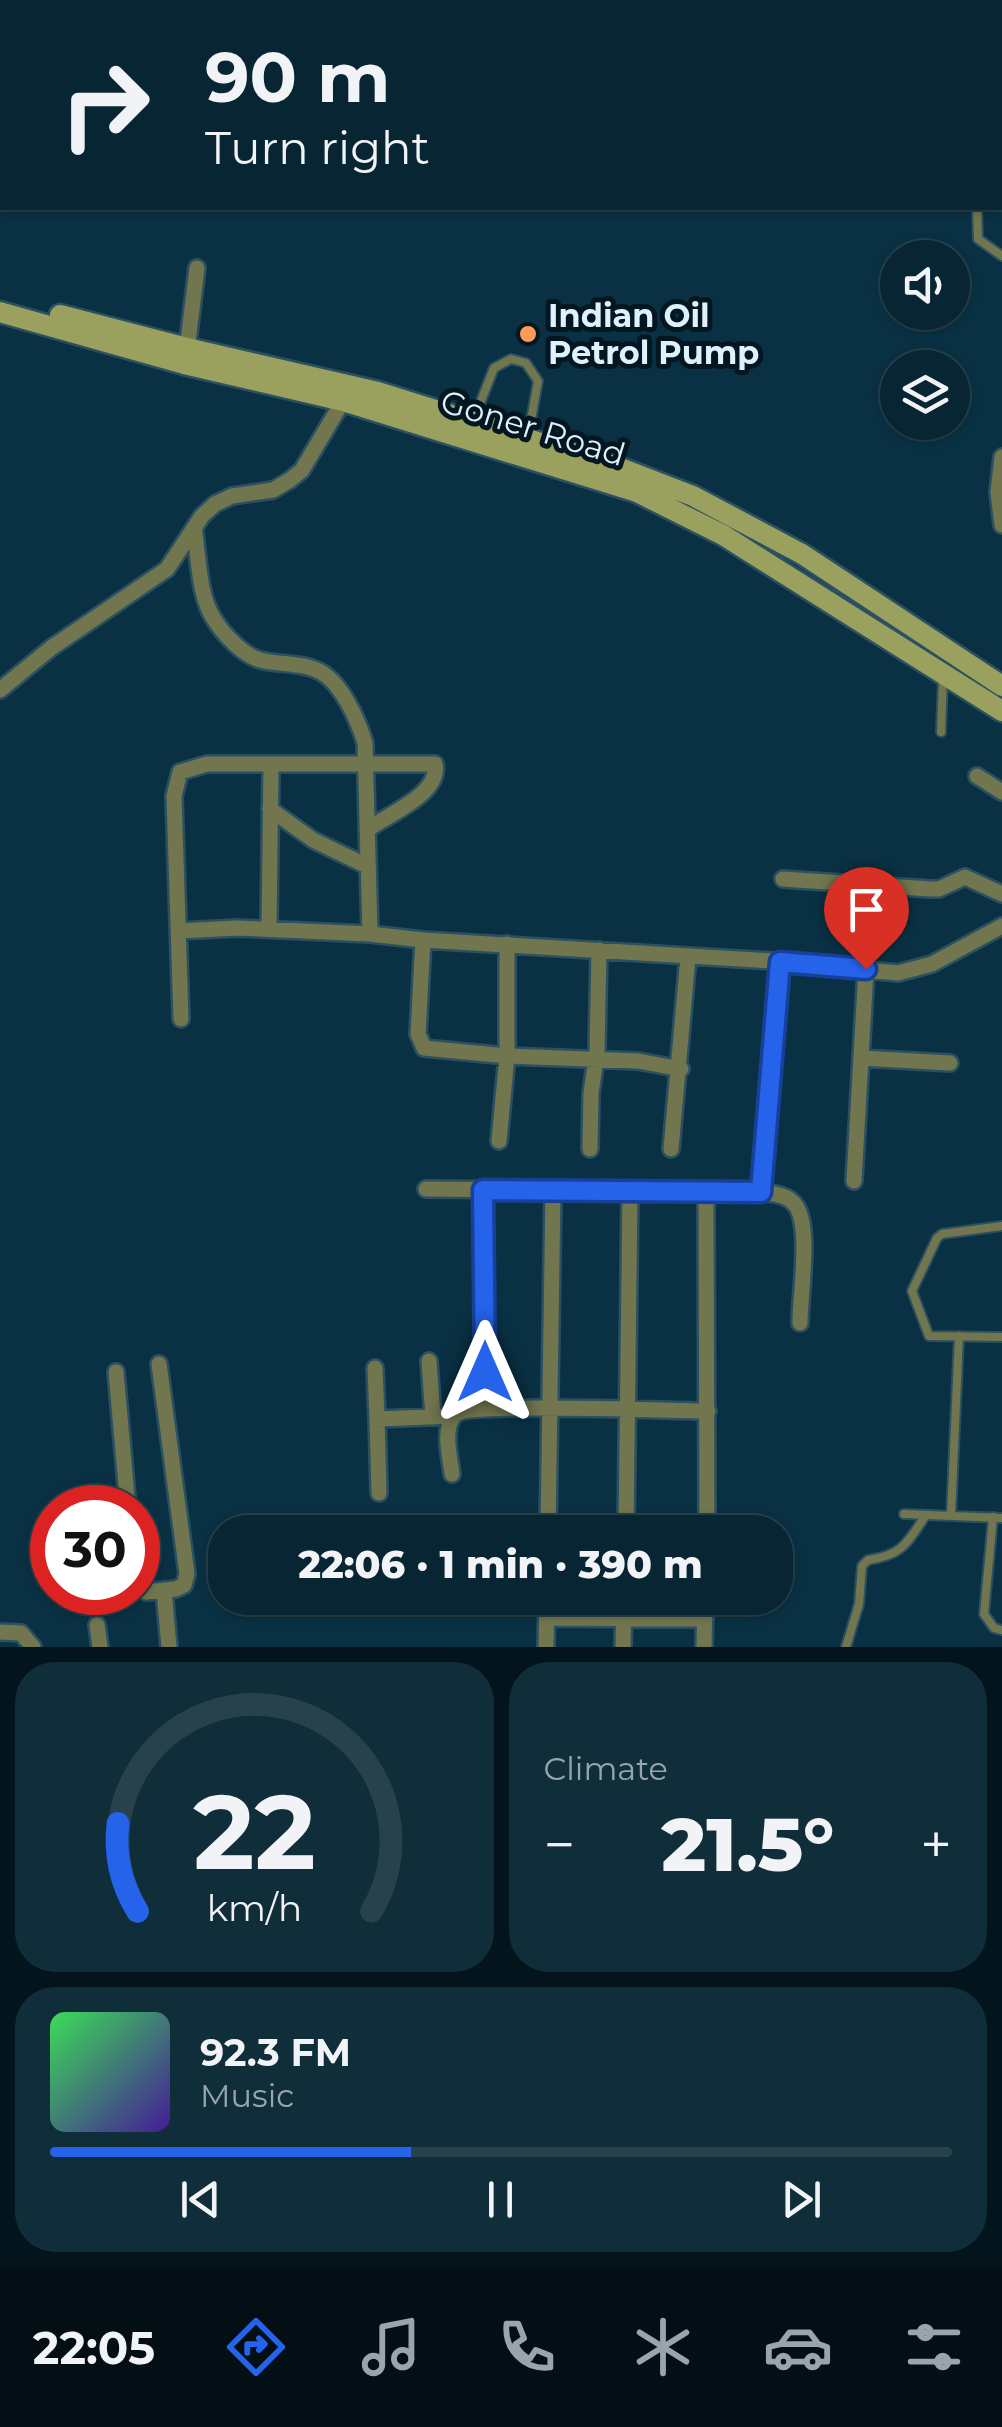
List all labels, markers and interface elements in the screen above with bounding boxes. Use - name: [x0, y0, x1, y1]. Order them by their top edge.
- text: 90 m: [205, 34, 390, 120]
- icon: right: [40, 40, 170, 170]
- text: Turn right: [205, 120, 430, 175]
- map controls: [880, 240, 970, 440]
- button: sound: [880, 240, 970, 330]
- place label: Indian Oil Petrol Pump: [548, 296, 759, 372]
- marker: Indian Oil Petrol Pump: [517, 323, 539, 345]
- button: layers: [880, 350, 970, 440]
- street label: Goner Road: [436, 381, 630, 474]
- pin: [824, 867, 909, 970]
- icon: arrive: [839, 882, 894, 937]
- position arrow: [433, 1320, 537, 1424]
- speed limit sign: 30: [30, 1485, 160, 1615]
- text: 22:06 · 1 min · 390 m: [298, 1541, 703, 1588]
- text: Climate: [544, 1749, 668, 1788]
- text: 22: [193, 1768, 316, 1895]
- text: 21.5°: [661, 1798, 834, 1890]
- text: −: [544, 1811, 575, 1878]
- text: +: [920, 1811, 952, 1878]
- text: km/h: [207, 1886, 302, 1930]
- text: 92.3 FM: [200, 2029, 351, 2076]
- text: Music: [200, 2076, 294, 2115]
- icon: previous: [173, 2172, 228, 2227]
- icon: pause: [473, 2172, 528, 2227]
- icon: next: [774, 2172, 829, 2227]
- icon: directions: [221, 2312, 291, 2382]
- icon: music: [356, 2312, 426, 2382]
- icon: phone: [492, 2312, 562, 2382]
- icon: climate: [628, 2312, 698, 2382]
- icon: car: [763, 2312, 833, 2382]
- icon: filters: [899, 2312, 969, 2382]
- text: 22:05: [33, 2320, 155, 2375]

